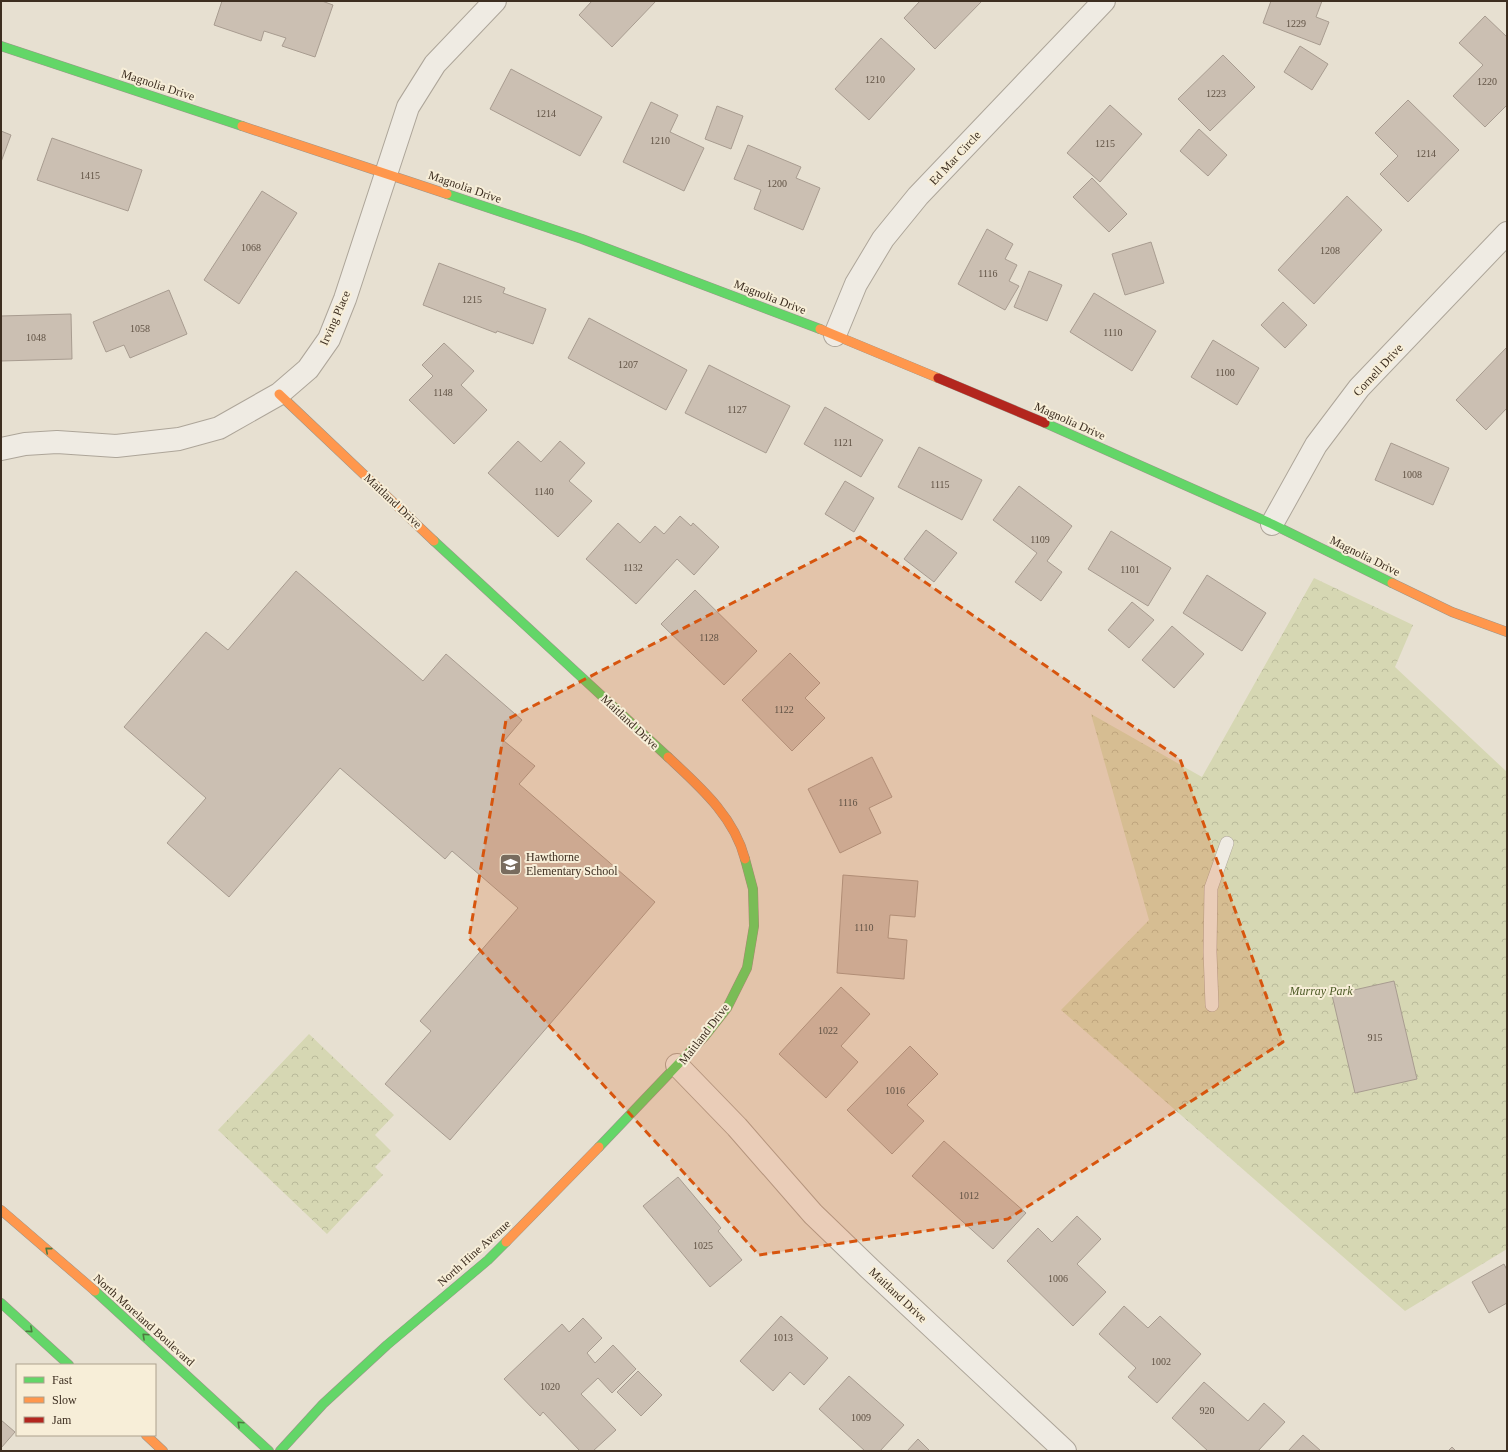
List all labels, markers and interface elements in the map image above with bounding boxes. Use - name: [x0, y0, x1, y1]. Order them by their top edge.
- house number: 1229: [1286, 18, 1306, 29]
- street label: Magnolia Drive: [120, 67, 196, 103]
- house number: 1210: [865, 74, 885, 85]
- house number: 1220: [1477, 76, 1497, 87]
- house number: 1223: [1206, 88, 1226, 99]
- house number: 1214: [536, 108, 556, 119]
- street label: Ed Mar Circle: [926, 128, 984, 188]
- house number: 1210: [650, 135, 670, 146]
- house number: 1215: [1095, 138, 1115, 149]
- house number: 1214: [1416, 148, 1436, 159]
- street label: Magnolia Drive: [427, 168, 503, 206]
- house number: 1415: [80, 170, 100, 181]
- house number: 1200: [767, 178, 787, 189]
- house number: 1068: [241, 242, 261, 253]
- house number: 1208: [1320, 245, 1340, 256]
- house number: 1116: [978, 268, 998, 279]
- street label: Magnolia Drive: [732, 277, 808, 317]
- street label: Irving Place: [317, 289, 353, 347]
- house number: 1215: [462, 294, 482, 305]
- house number: 1058: [130, 323, 150, 334]
- house number: 1110: [1103, 327, 1123, 338]
- house number: 1048: [26, 332, 46, 343]
- street label: Cornell Drive: [1350, 341, 1406, 399]
- house number: 1207: [618, 359, 638, 370]
- house number: 1100: [1215, 367, 1235, 378]
- house number: 1148: [433, 387, 453, 398]
- street label: Magnolia Drive: [1032, 399, 1108, 443]
- house number: 1127: [727, 404, 747, 415]
- house number: 1121: [833, 437, 853, 448]
- house number: 1008: [1402, 469, 1422, 480]
- street label: Maitland Drive: [361, 471, 425, 531]
- house number: 1115: [930, 479, 950, 490]
- house number: 1140: [534, 486, 554, 497]
- street label: Magnolia Drive: [1328, 533, 1402, 579]
- house number: 1109: [1030, 534, 1050, 545]
- house number: 1132: [623, 562, 643, 573]
- house number: 1101: [1120, 564, 1140, 575]
- house number: 1128: [699, 632, 719, 643]
- street label: Maitland Drive: [598, 692, 662, 752]
- house number: 1122: [774, 704, 794, 715]
- house number: 1116: [838, 797, 858, 808]
- place label: Hawthorne Elementary School: [526, 850, 618, 878]
- school or university icon: Hawthorne Elementary School: [497, 851, 523, 877]
- house number: 1110: [854, 922, 874, 933]
- park label: Murray Park: [1289, 984, 1353, 998]
- street label: Maitland Drive: [676, 1001, 732, 1067]
- house number: 1022: [818, 1025, 838, 1036]
- house number: 915: [1368, 1032, 1383, 1043]
- house number: 1016: [885, 1085, 905, 1096]
- house number: 1012: [959, 1190, 979, 1201]
- street label: North Hine Avenue: [435, 1217, 513, 1289]
- house number: 1025: [693, 1240, 713, 1251]
- one-way arrow: [45, 1247, 53, 1254]
- street label: Maitland Drive: [866, 1265, 930, 1325]
- street label: North Moreland Boulevard: [91, 1271, 197, 1369]
- house number: 1006: [1048, 1273, 1068, 1284]
- one-way arrow: [25, 1325, 33, 1332]
- house number: 1013: [773, 1332, 793, 1343]
- one-way arrow: [142, 1334, 149, 1341]
- house number: 1002: [1151, 1356, 1171, 1367]
- legend: [16, 1364, 156, 1436]
- text: Fast: [52, 1373, 73, 1387]
- house number: 1020: [540, 1381, 560, 1392]
- text: Slow: [52, 1393, 77, 1407]
- house number: 920: [1200, 1405, 1215, 1416]
- house number: 1009: [851, 1412, 871, 1423]
- text: Jam: [52, 1413, 72, 1427]
- one-way arrow: [237, 1422, 245, 1429]

